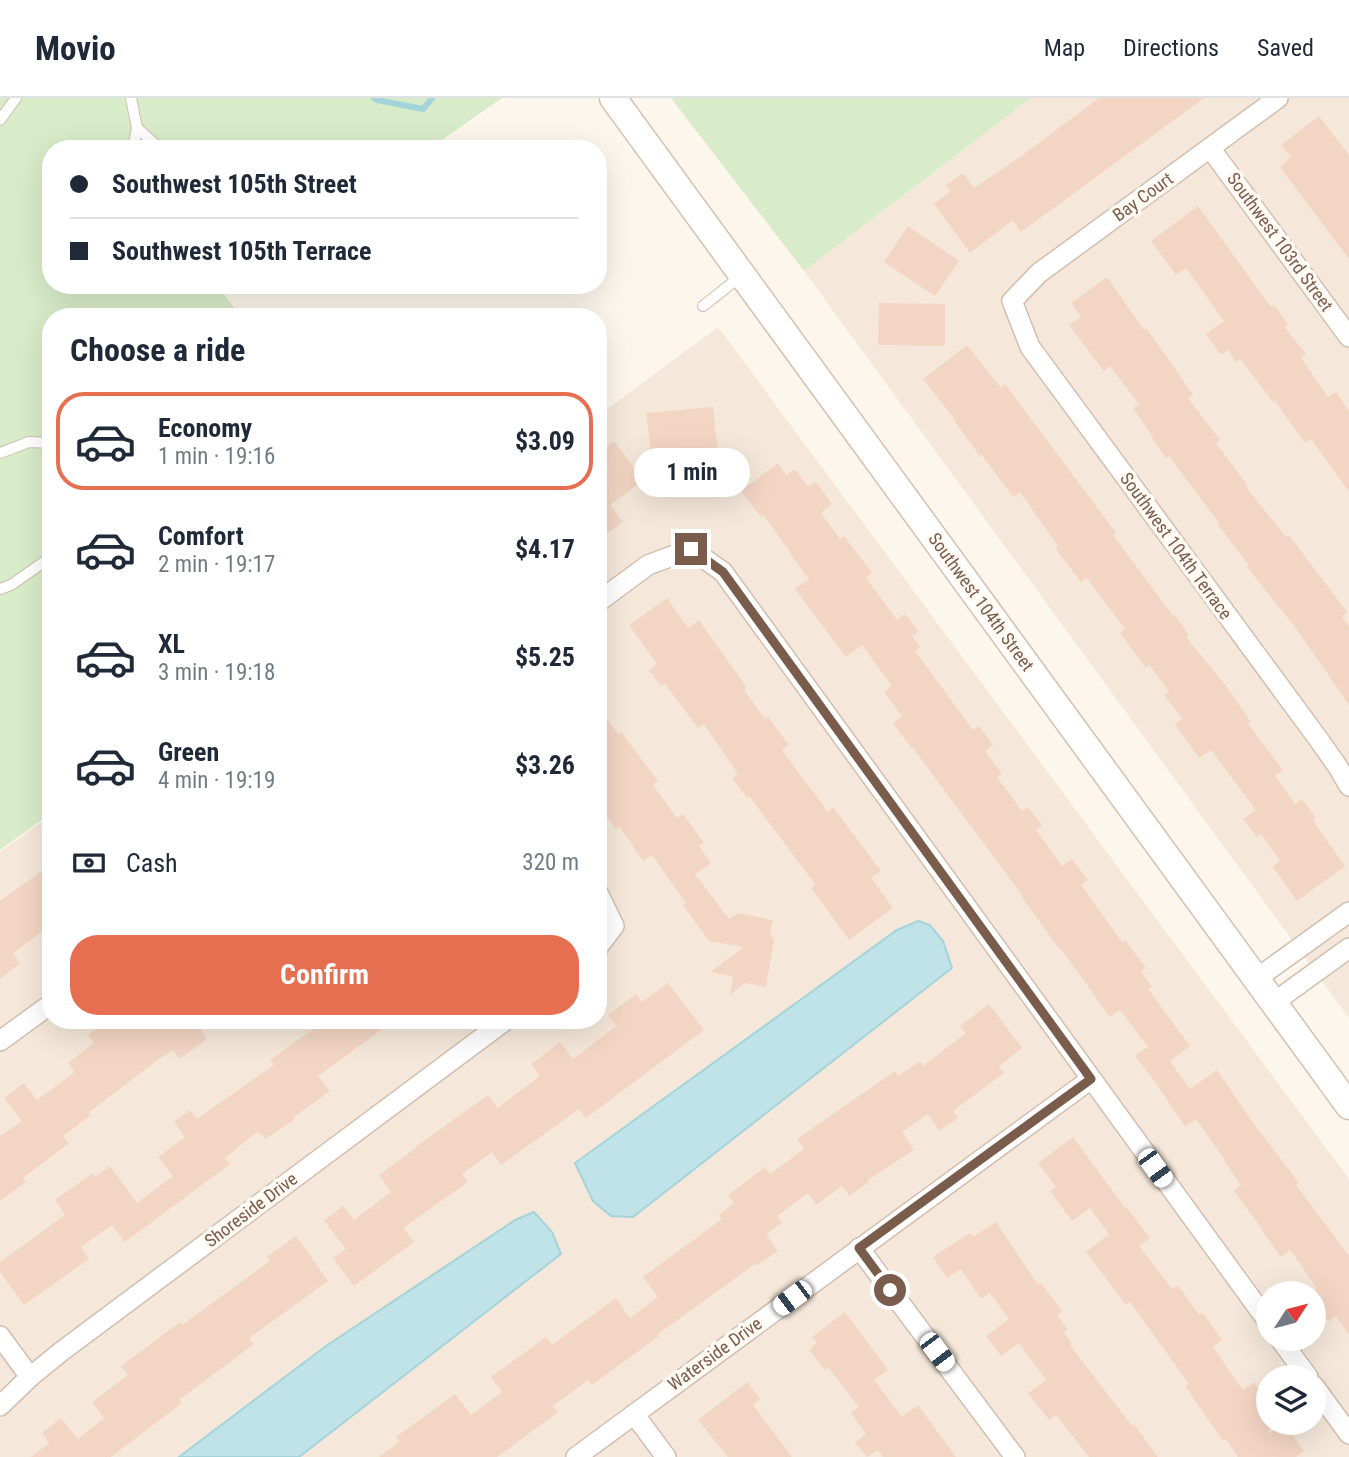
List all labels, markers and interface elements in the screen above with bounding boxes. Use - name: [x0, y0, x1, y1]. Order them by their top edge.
- text: Movio: [35, 29, 116, 68]
- text: Map: [1044, 34, 1085, 62]
- text: Directions: [1123, 34, 1219, 62]
- text: Saved: [1257, 34, 1314, 62]
- street label: Bay Court: [1109, 168, 1177, 225]
- street label: Southwest 103rd Street: [1223, 168, 1338, 315]
- text: Southwest 105th Street: [112, 169, 357, 199]
- text: Southwest 105th Terrace: [112, 236, 372, 266]
- text: Choose a ride: [70, 331, 245, 369]
- icon: car: [74, 410, 137, 473]
- text: Economy: [158, 413, 252, 443]
- text: $3.09: [515, 426, 575, 456]
- text: 1 min · 19:16: [158, 443, 275, 470]
- callout: 1 min: [633, 448, 749, 496]
- text: 1 min: [666, 459, 718, 486]
- street label: Southwest 104th Terrace: [1116, 468, 1237, 623]
- icon: car: [74, 518, 137, 581]
- text: Comfort: [158, 521, 244, 551]
- street label: Southwest 104th Street: [924, 528, 1039, 675]
- route end: [675, 533, 707, 565]
- text: $4.17: [515, 534, 575, 564]
- text: 2 min · 19:17: [158, 551, 275, 578]
- icon: car: [74, 626, 137, 689]
- text: XL: [158, 629, 185, 659]
- text: $5.25: [515, 642, 575, 672]
- text: 3 min · 19:18: [158, 659, 275, 686]
- icon: car: [74, 734, 137, 797]
- text: Green: [158, 737, 219, 767]
- text: $3.26: [515, 750, 575, 780]
- text: 4 min · 19:19: [158, 767, 275, 794]
- icon: cash: [70, 844, 108, 882]
- text: Cash: [126, 848, 178, 878]
- text: 320 m: [522, 849, 579, 876]
- button: Confirm: [70, 935, 579, 1015]
- car: [1135, 1145, 1176, 1191]
- street label: Shoreside Drive: [200, 1168, 301, 1251]
- route start: [874, 1274, 906, 1306]
- car: [769, 1277, 816, 1319]
- north arrow: [1256, 1281, 1326, 1351]
- map controls: [1256, 1281, 1326, 1435]
- street label: Waterside Drive: [664, 1312, 766, 1395]
- car: [916, 1329, 959, 1375]
- button: layers: [1256, 1365, 1326, 1435]

